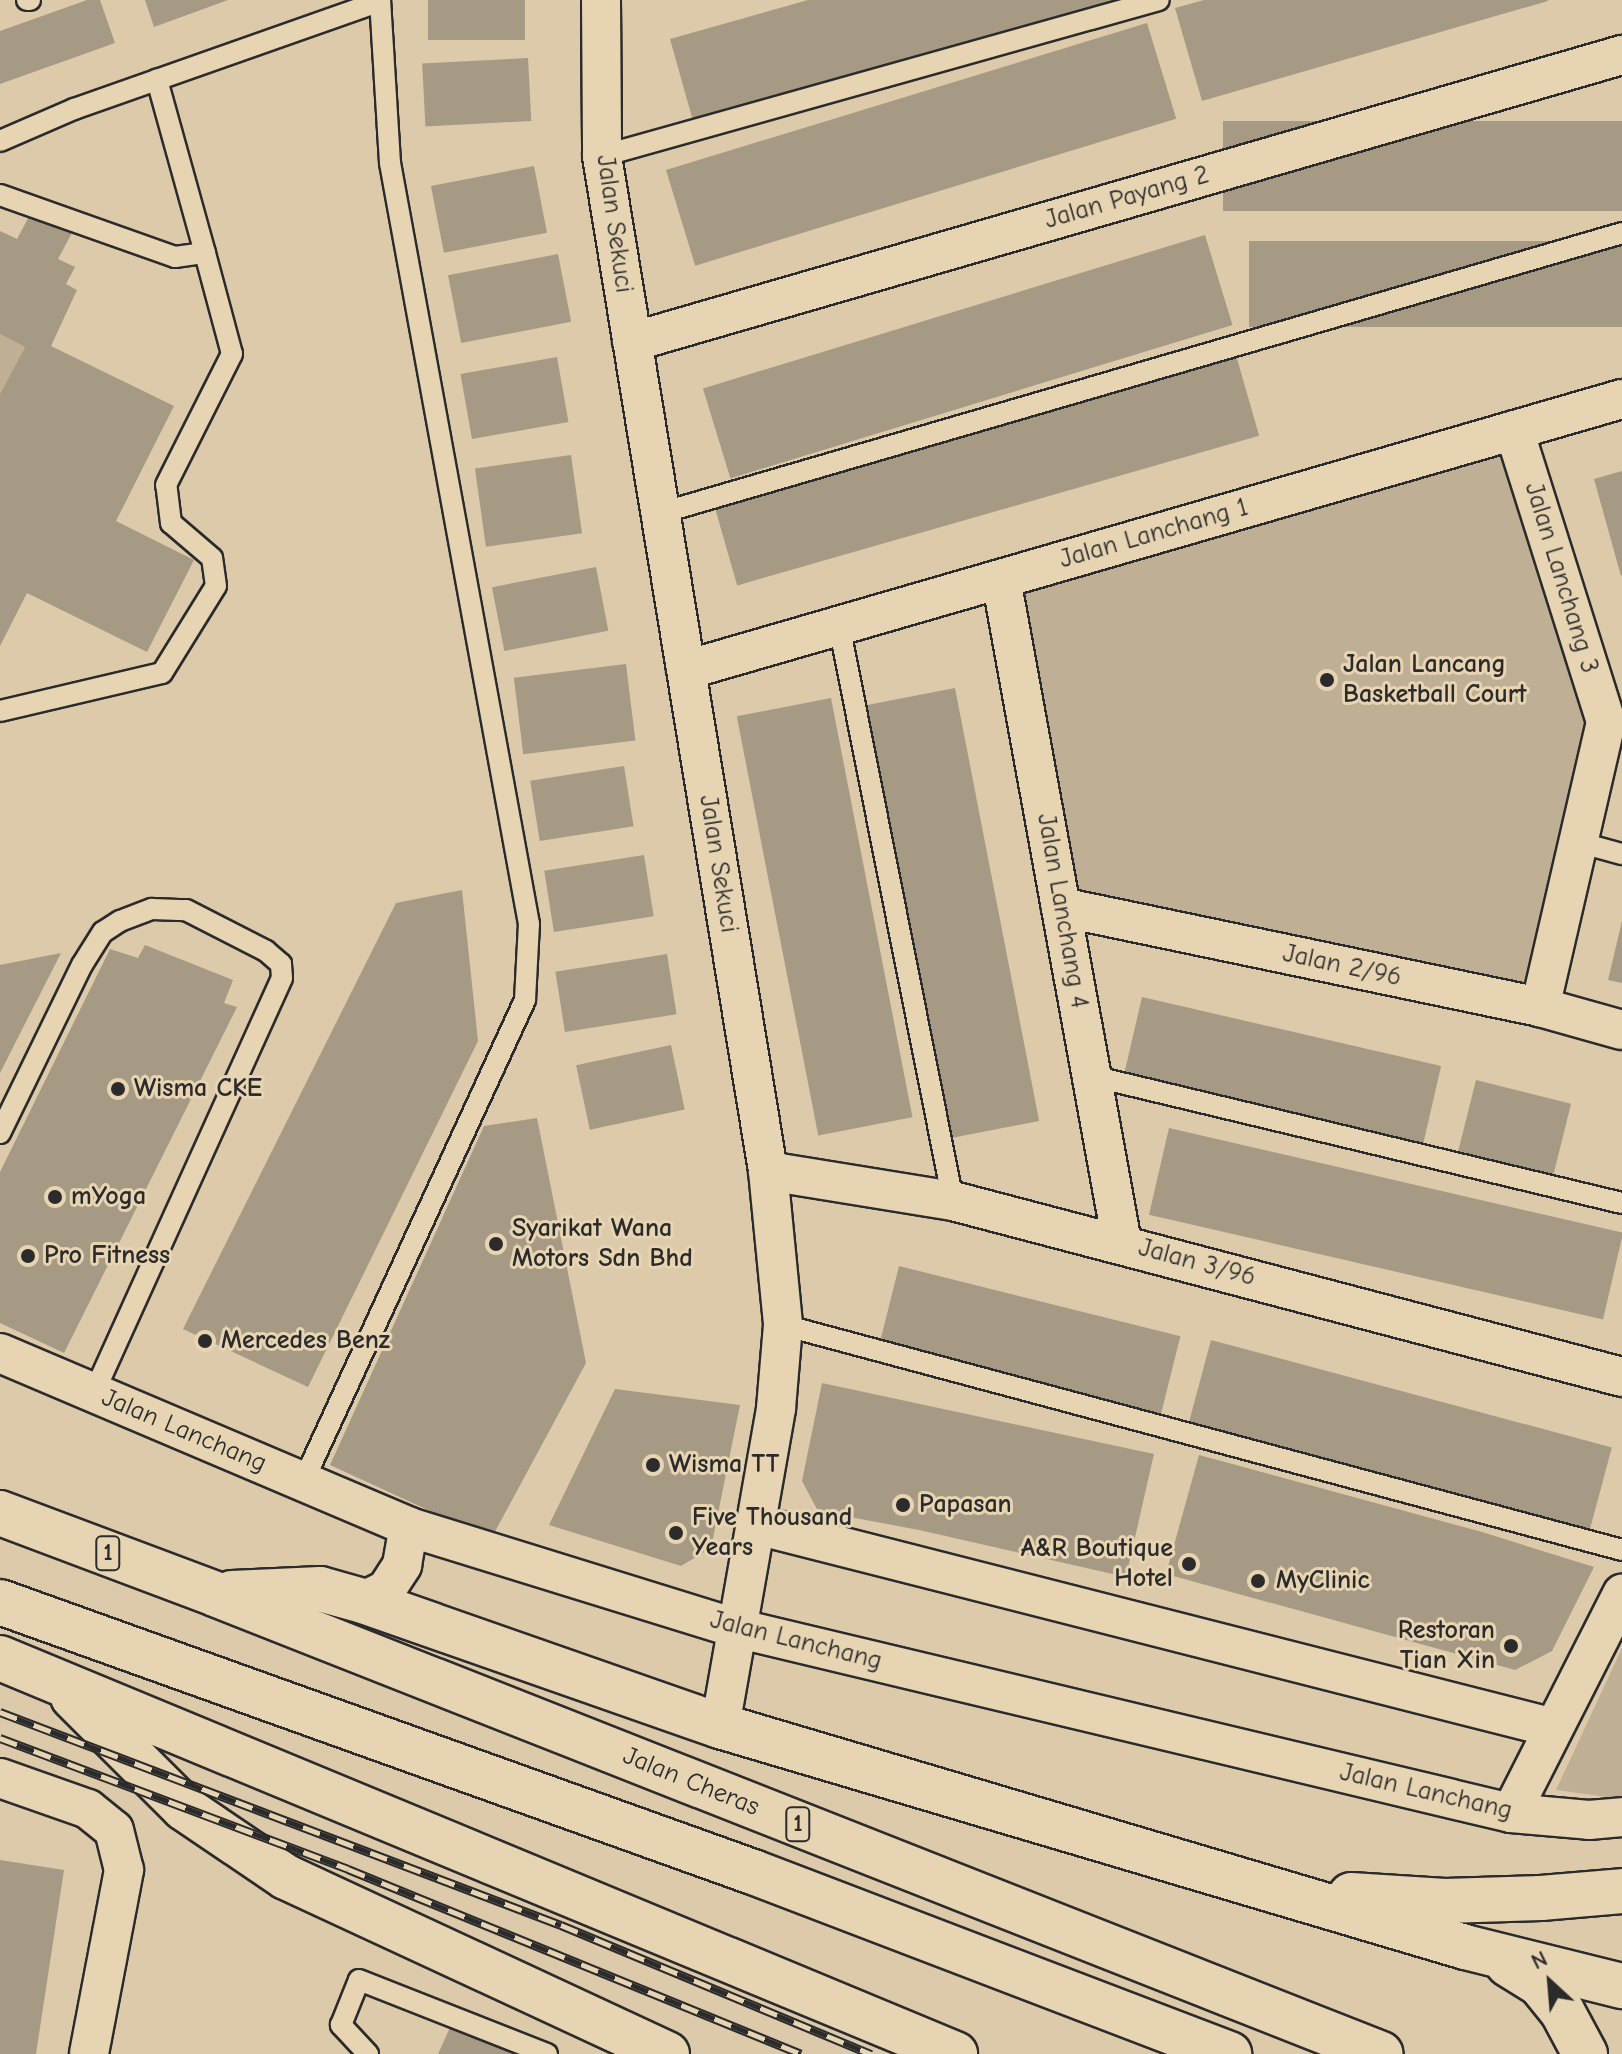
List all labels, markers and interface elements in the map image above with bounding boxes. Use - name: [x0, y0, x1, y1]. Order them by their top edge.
- street label: Jalan Sekuci: [589, 153, 639, 295]
- street label: Jalan Payang 2: [1041, 160, 1213, 236]
- street label: Jalan Lanchang 3: [1517, 479, 1605, 677]
- street label: Jalan Lanchang 1: [1056, 492, 1252, 576]
- place label: Jalan Lancang Basketball Court: [1343, 649, 1527, 710]
- marker: Jalan Lancang Basketball Court: [1318, 671, 1336, 689]
- street label: Jalan Sekuci: [692, 793, 744, 935]
- street label: Jalan Lanchang 4: [1030, 811, 1094, 1011]
- street label: Jalan 2/96: [1280, 938, 1404, 994]
- place label: Wisma CKE: [134, 1073, 262, 1105]
- marker: Wisma CKE: [109, 1080, 127, 1098]
- place label: mYoga: [71, 1181, 146, 1213]
- marker: mYoga: [46, 1188, 64, 1206]
- place label: Syarikat Wana Motors Sdn Bhd: [512, 1213, 693, 1274]
- street label: Jalan 3/96: [1135, 1232, 1259, 1294]
- marker: Syarikat Wana Motors Sdn Bhd: [487, 1235, 505, 1253]
- place label: Pro Fitness: [44, 1240, 170, 1272]
- marker: Pro Fitness: [19, 1247, 37, 1265]
- place label: Mercedes Benz: [221, 1325, 390, 1357]
- marker: Mercedes Benz: [196, 1332, 214, 1350]
- street label: Jalan Lanchang: [97, 1382, 271, 1480]
- place label: Wisma TT: [669, 1449, 779, 1481]
- marker: Wisma TT: [644, 1456, 662, 1474]
- place label: Papasan: [919, 1489, 1012, 1521]
- marker: Papasan: [894, 1496, 912, 1514]
- place label: Five Thousand Years: [692, 1502, 852, 1564]
- marker: Five Thousand Years: [667, 1524, 685, 1542]
- road number: 1: [94, 1533, 122, 1573]
- place label: A&R Boutique Hotel: [1021, 1533, 1173, 1594]
- marker: A&R Boutique Hotel: [1180, 1555, 1198, 1573]
- place label: MyClinic: [1276, 1565, 1370, 1597]
- marker: MyClinic: [1247, 1570, 1269, 1592]
- street label: Jalan Lanchang: [707, 1605, 885, 1677]
- place label: Restoran Tian Xin: [1398, 1615, 1495, 1676]
- marker: Restoran Tian Xin: [1502, 1637, 1520, 1655]
- street label: Jalan Cheras: [618, 1740, 764, 1824]
- street label: Jalan Lanchang: [1337, 1757, 1515, 1827]
- road number: 1: [784, 1804, 812, 1844]
- north arrow: [1510, 1942, 1590, 2022]
- text: N: [1527, 1946, 1552, 1975]

